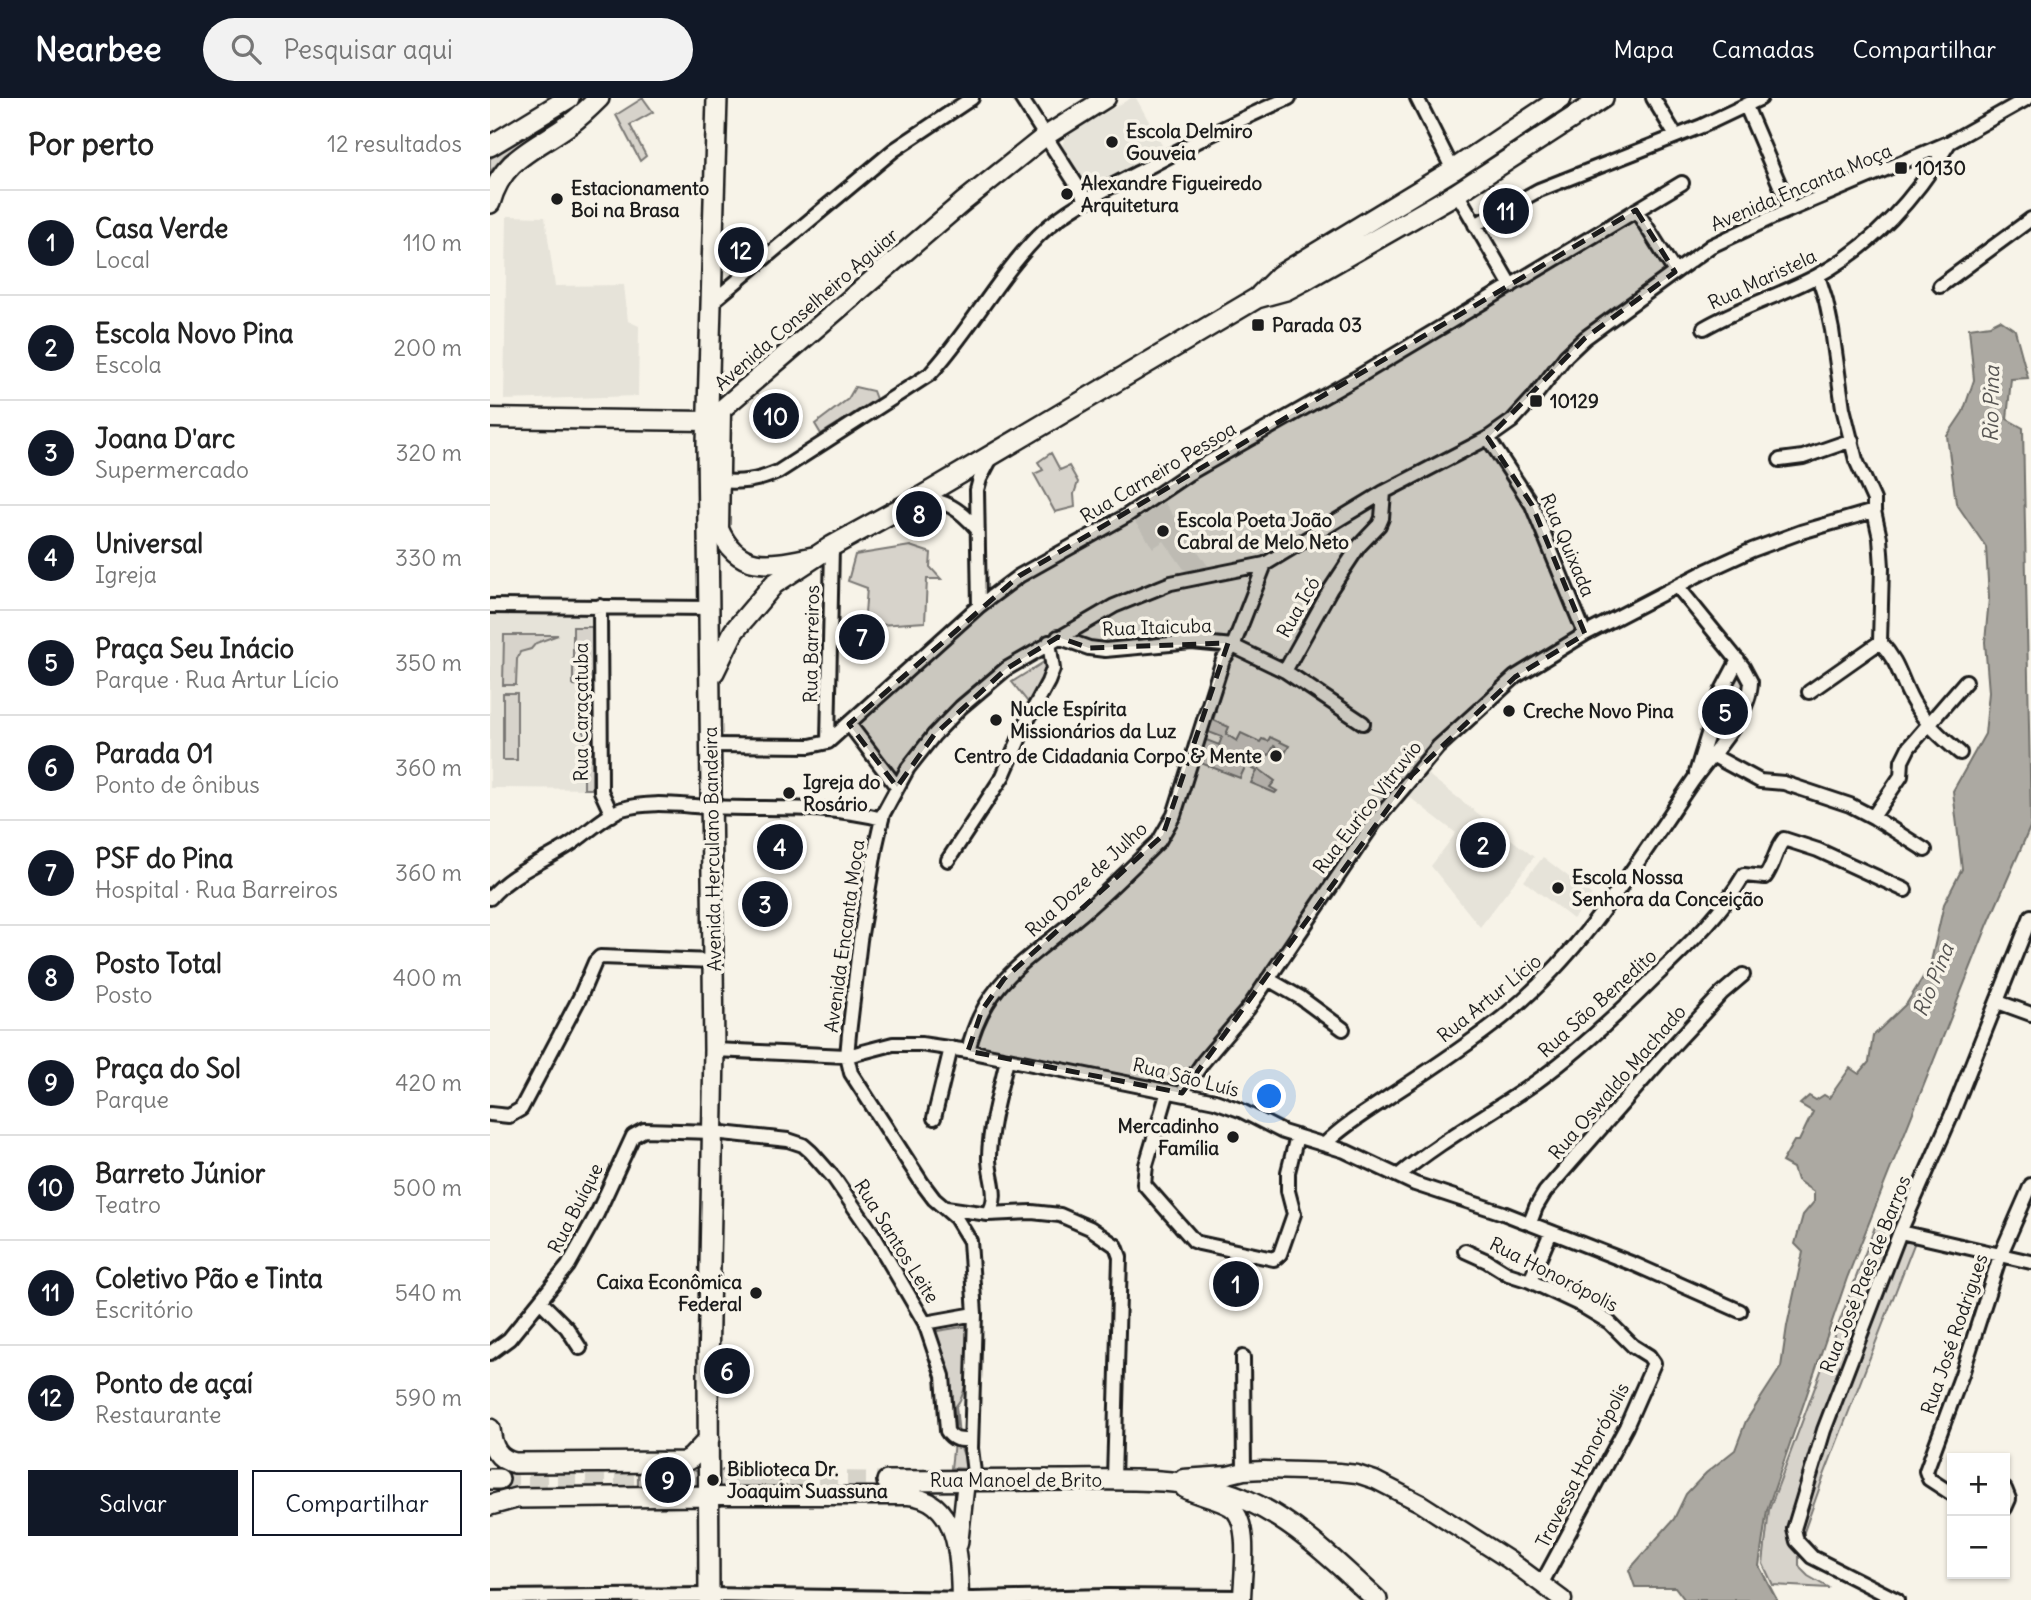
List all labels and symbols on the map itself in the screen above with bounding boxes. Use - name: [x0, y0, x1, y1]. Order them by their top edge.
- place label: Escola Delmiro Gouveia: [1126, 119, 1253, 165]
- marker: Escola Delmiro Gouveia: [1104, 134, 1120, 150]
- street label: Avenida Encanta Moça: [1707, 138, 1895, 236]
- place label: 10130: [1915, 156, 1966, 180]
- marker: 10130: [1893, 160, 1909, 176]
- place label: Alexandre Figueiredo Arquitetura: [1081, 171, 1262, 217]
- place label: Estacionamento Boi na Brasa: [571, 176, 710, 222]
- pin: 11: [1483, 185, 1529, 237]
- marker: Alexandre Figueiredo Arquitetura: [1059, 186, 1075, 202]
- marker: Estacionamento Boi na Brasa: [549, 191, 565, 207]
- street label: Avenida Conselheiro Aguiar: [709, 223, 903, 395]
- pin: 12: [718, 224, 764, 276]
- street label: Rua Maristela: [1704, 243, 1820, 315]
- place label: Parada 03: [1272, 313, 1362, 337]
- marker: Parada 03: [1250, 317, 1266, 333]
- water label: Rio Pina: [1977, 365, 2005, 442]
- place label: 10129: [1550, 389, 1599, 413]
- pin: 10: [753, 390, 799, 442]
- marker: 10129: [1528, 393, 1544, 409]
- street label: Rua Carneiro Pessoa: [1076, 416, 1240, 528]
- pin: 8: [896, 488, 942, 540]
- street label: Rua Quixada: [1535, 490, 1601, 600]
- place label: Escola Poeta João Cabral de Melo Neto: [1177, 508, 1349, 554]
- marker: Escola Poeta João Cabral de Melo Neto: [1155, 523, 1171, 539]
- street label: Rua Icó: [1271, 572, 1325, 642]
- street label: Rua Barreiros: [798, 585, 824, 703]
- pin: 7: [839, 611, 885, 663]
- street label: Rua Itaicuba: [1102, 613, 1212, 641]
- street label: Rua Caraçatuba: [569, 642, 593, 782]
- pin: 5: [1702, 686, 1748, 738]
- place label: Nucle Espírita Missionários da Luz: [1010, 697, 1176, 743]
- place label: Creche Novo Pina: [1523, 699, 1674, 723]
- marker: Creche Novo Pina: [1501, 703, 1517, 719]
- marker: Nucle Espírita Missionários da Luz: [988, 712, 1004, 728]
- street label: Avenida Herculano Bandeira: [698, 726, 726, 972]
- street label: Rua Eurico Vitruvio: [1308, 736, 1426, 878]
- place label: Centro de Cidadania Corpo & Mente: [954, 744, 1262, 768]
- marker: Centro de Cidadania Corpo & Mente: [1268, 748, 1284, 764]
- place label: Igreja do Rosário: [803, 770, 881, 816]
- marker: Igreja do Rosário: [781, 785, 797, 801]
- street label: Rua Doze de Julho: [1020, 816, 1152, 942]
- pin: 2: [1460, 819, 1506, 871]
- pin: 4: [757, 821, 803, 873]
- street label: Avenida Encanta Moça: [819, 838, 869, 1034]
- place label: Escola Nossa Senhora da Conceição: [1572, 865, 1764, 911]
- pin: 3: [742, 878, 788, 930]
- marker: Escola Nossa Senhora da Conceição: [1550, 880, 1566, 896]
- water label: Rio Pina: [1906, 939, 1960, 1020]
- street label: Rua São Benedito: [1533, 943, 1661, 1063]
- street label: Rua Artur Lício: [1432, 949, 1546, 1047]
- street label: Rua Oswaldo Machado: [1543, 1000, 1691, 1164]
- street label: Rua São Luís: [1130, 1052, 1242, 1102]
- your location: [1252, 1079, 1286, 1113]
- place label: Mercadinho Família: [1118, 1114, 1219, 1160]
- marker: Mercadinho Família: [1225, 1129, 1241, 1145]
- street label: Rua Buíque: [542, 1159, 608, 1257]
- street label: Rua José Paes de Barros: [1814, 1172, 1916, 1376]
- street label: Rua Santos Leite: [849, 1175, 945, 1307]
- street label: Rua Honorópolis: [1486, 1231, 1622, 1317]
- street label: Rua José Rodrigues: [1915, 1251, 1993, 1417]
- pin: 1: [1213, 1258, 1259, 1310]
- place label: Caixa Econômica Federal: [596, 1270, 742, 1316]
- marker: Caixa Econômica Federal: [748, 1285, 764, 1301]
- pin: 6: [704, 1345, 750, 1397]
- street label: Travessa Honorópolis: [1530, 1378, 1634, 1552]
- pin: 9: [645, 1454, 691, 1506]
- place label: Biblioteca Dr. Joaquim Suassuna: [727, 1457, 888, 1503]
- street label: Rua Manoel de Brito: [930, 1468, 1102, 1492]
- marker: Biblioteca Dr. Joaquim Suassuna: [705, 1472, 721, 1488]

